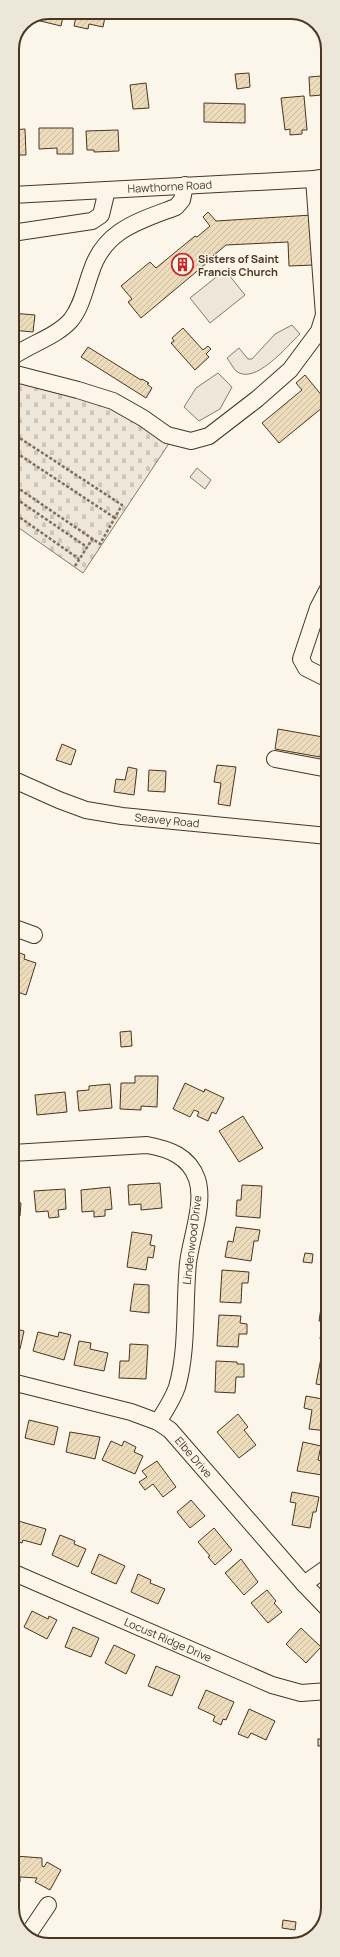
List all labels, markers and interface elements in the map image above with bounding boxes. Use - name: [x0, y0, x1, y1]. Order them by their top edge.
- street label: Hawthorne Road: [127, 176, 212, 196]
- place label: Sisters of Saint Francis Church: [198, 251, 279, 279]
- building icon: Sisters of Saint Francis Church: [169, 252, 195, 278]
- street label: Seavey Road: [134, 809, 200, 830]
- street label: Lindenwood Drive: [179, 1194, 204, 1285]
- street label: Elbe Drive: [172, 1433, 216, 1481]
- street label: Locust Ridge Drive: [122, 1614, 215, 1665]

